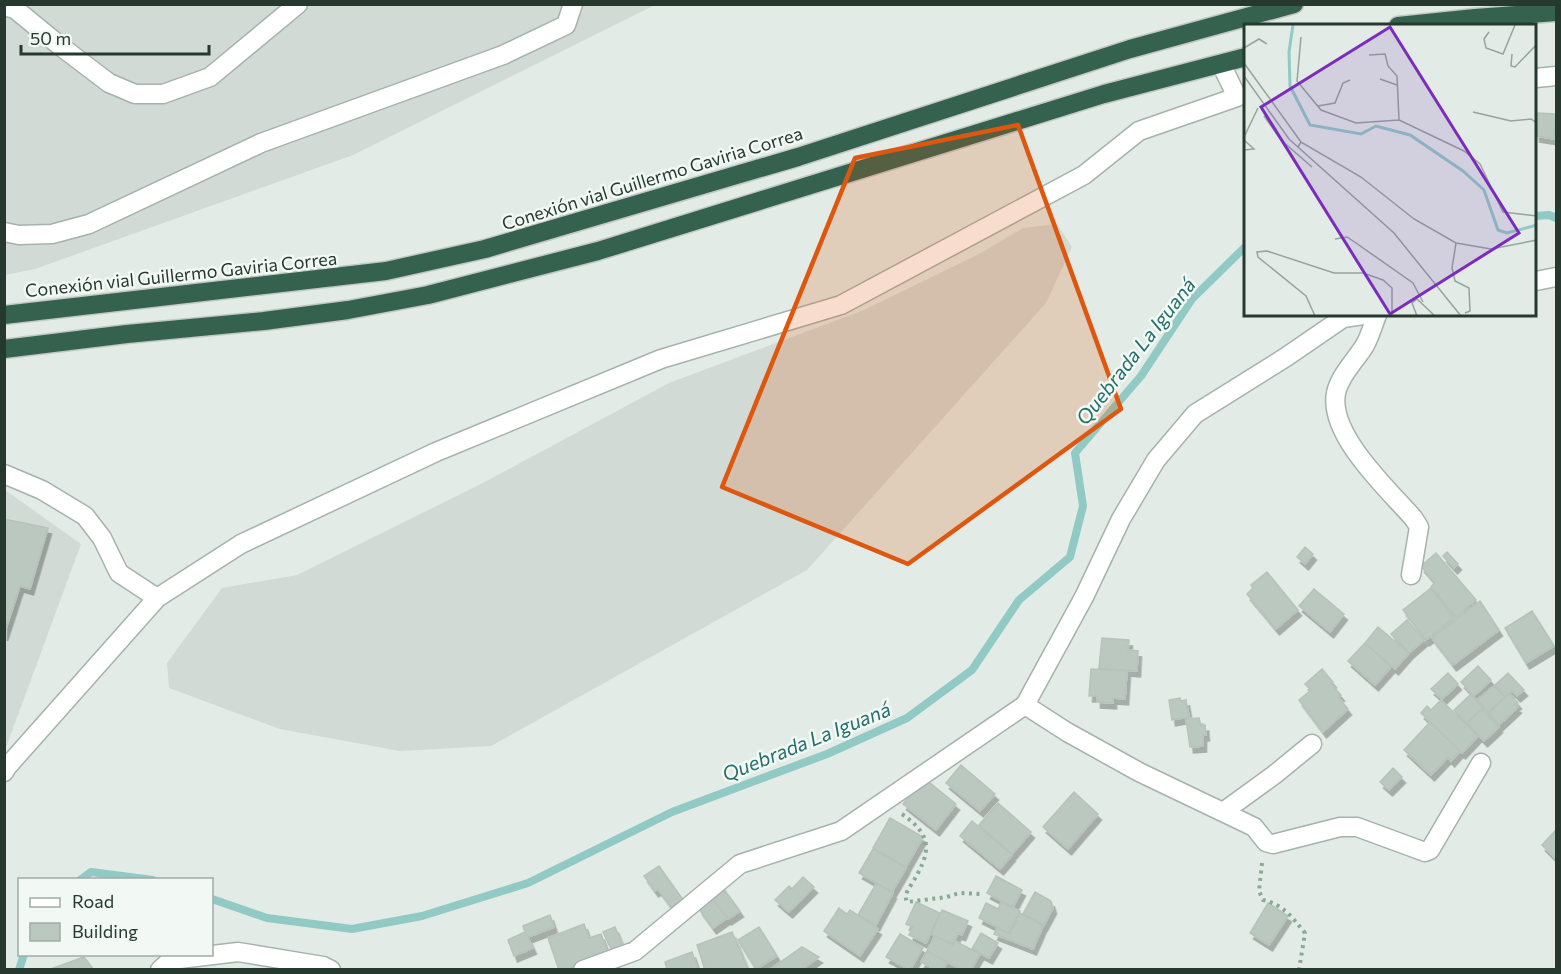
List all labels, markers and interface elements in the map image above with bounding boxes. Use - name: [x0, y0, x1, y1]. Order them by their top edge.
- scale bar: [21, 18, 208, 56]
- inset map: [1244, 24, 1537, 316]
- text: 50 m: [30, 27, 71, 49]
- street label: Conexión vial Guillermo Gaviria Correa: [499, 122, 805, 234]
- street label: Conexión vial Guillermo Gaviria Correa: [24, 247, 338, 301]
- water label: Quebrada La Iguaná: [1070, 272, 1200, 429]
- water label: Quebrada La Iguaná: [718, 696, 894, 786]
- legend: [18, 878, 213, 956]
- text: Road: [72, 890, 114, 912]
- text: Building: [72, 920, 138, 942]

